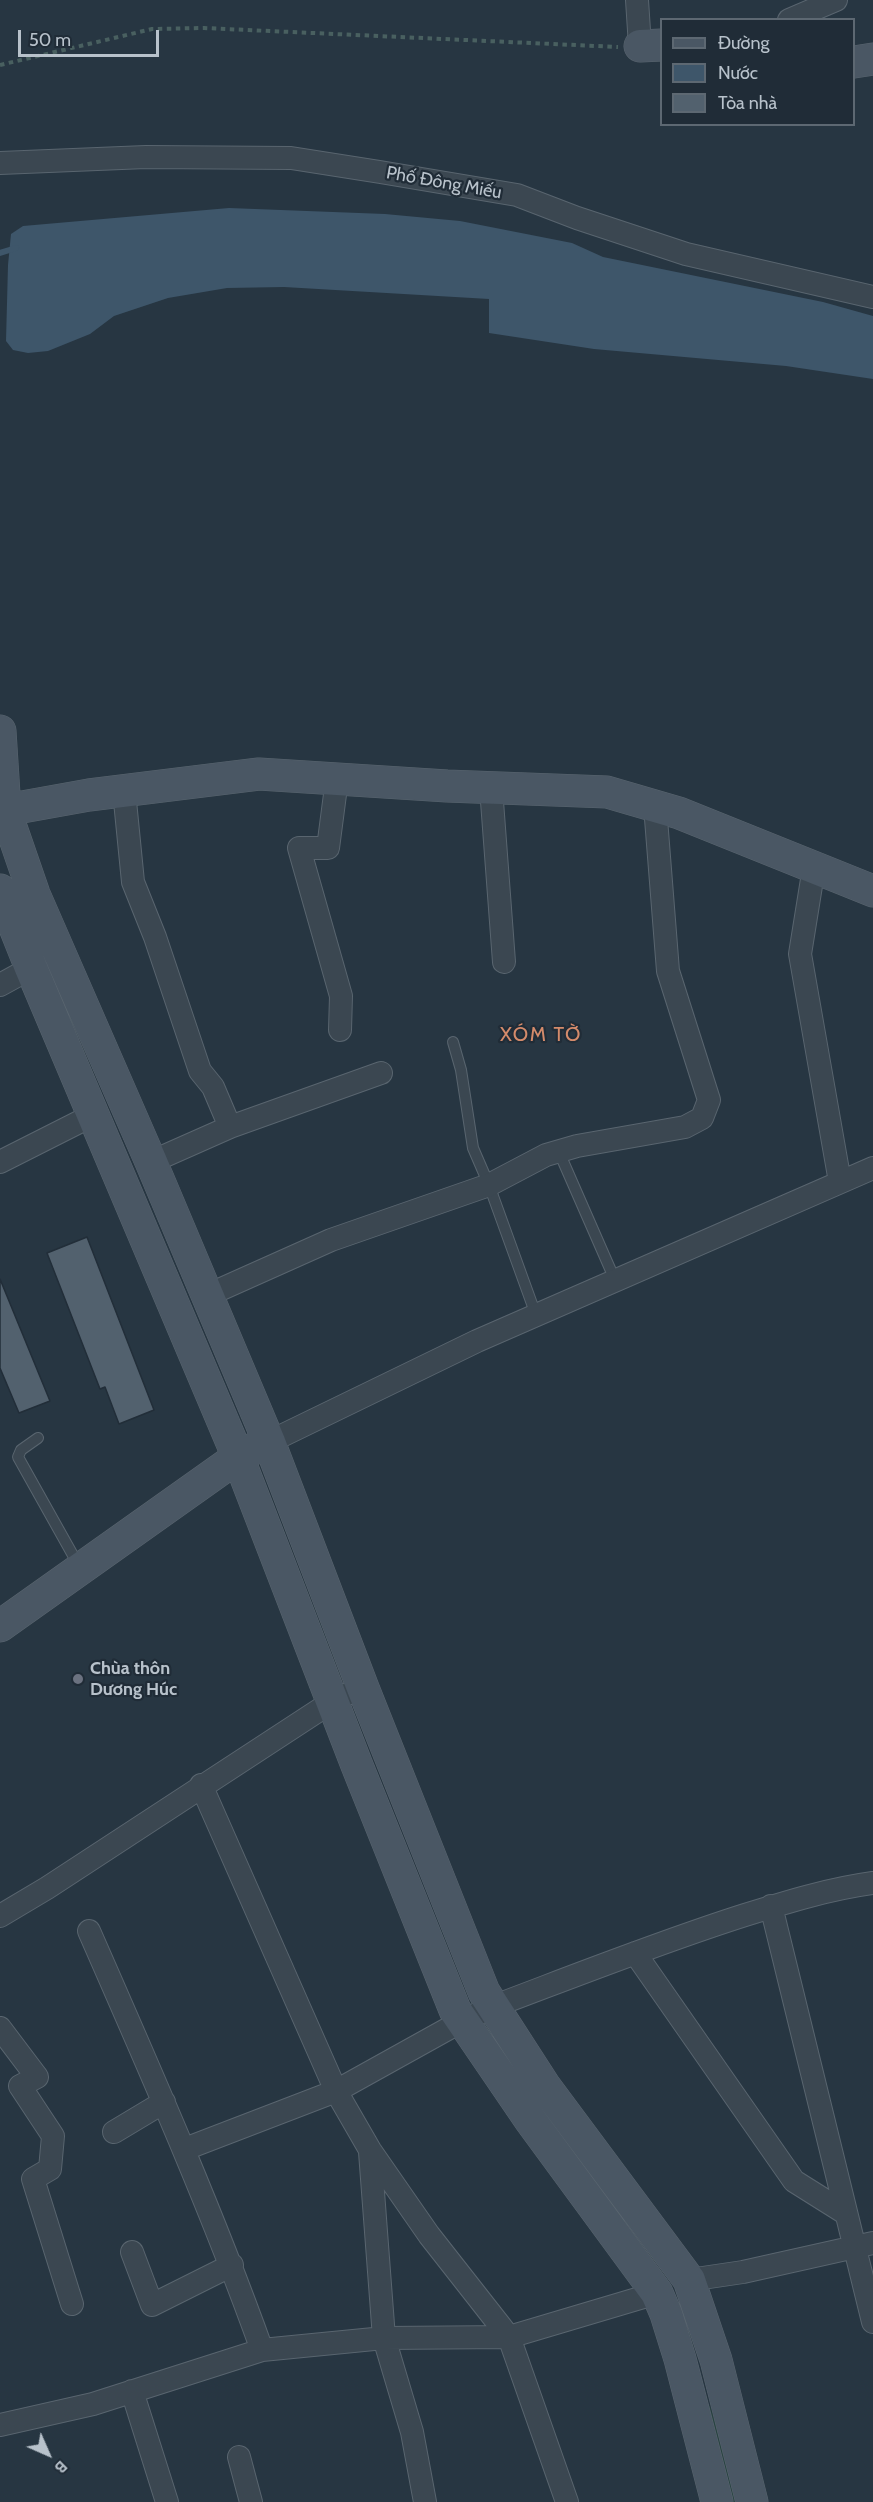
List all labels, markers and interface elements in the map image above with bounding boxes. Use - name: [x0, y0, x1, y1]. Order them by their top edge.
- scale bar: [21, 18, 162, 56]
- legend: [660, 18, 855, 126]
- text: 50 m: [29, 29, 71, 51]
- text: Đường: [718, 32, 769, 54]
- text: Nước: [718, 62, 758, 84]
- text: Tòa nhà: [718, 92, 777, 114]
- street label: Phố Đông Miếu: [385, 162, 503, 204]
- district label: XÓM TỜ: [500, 1023, 582, 1047]
- place label: Chùa thôn Dương Húc: [90, 1658, 177, 1700]
- marker: Chùa thôn Dương Húc: [71, 1672, 85, 1686]
- north arrow: [18, 2424, 78, 2484]
- text: B: [51, 2457, 71, 2477]

